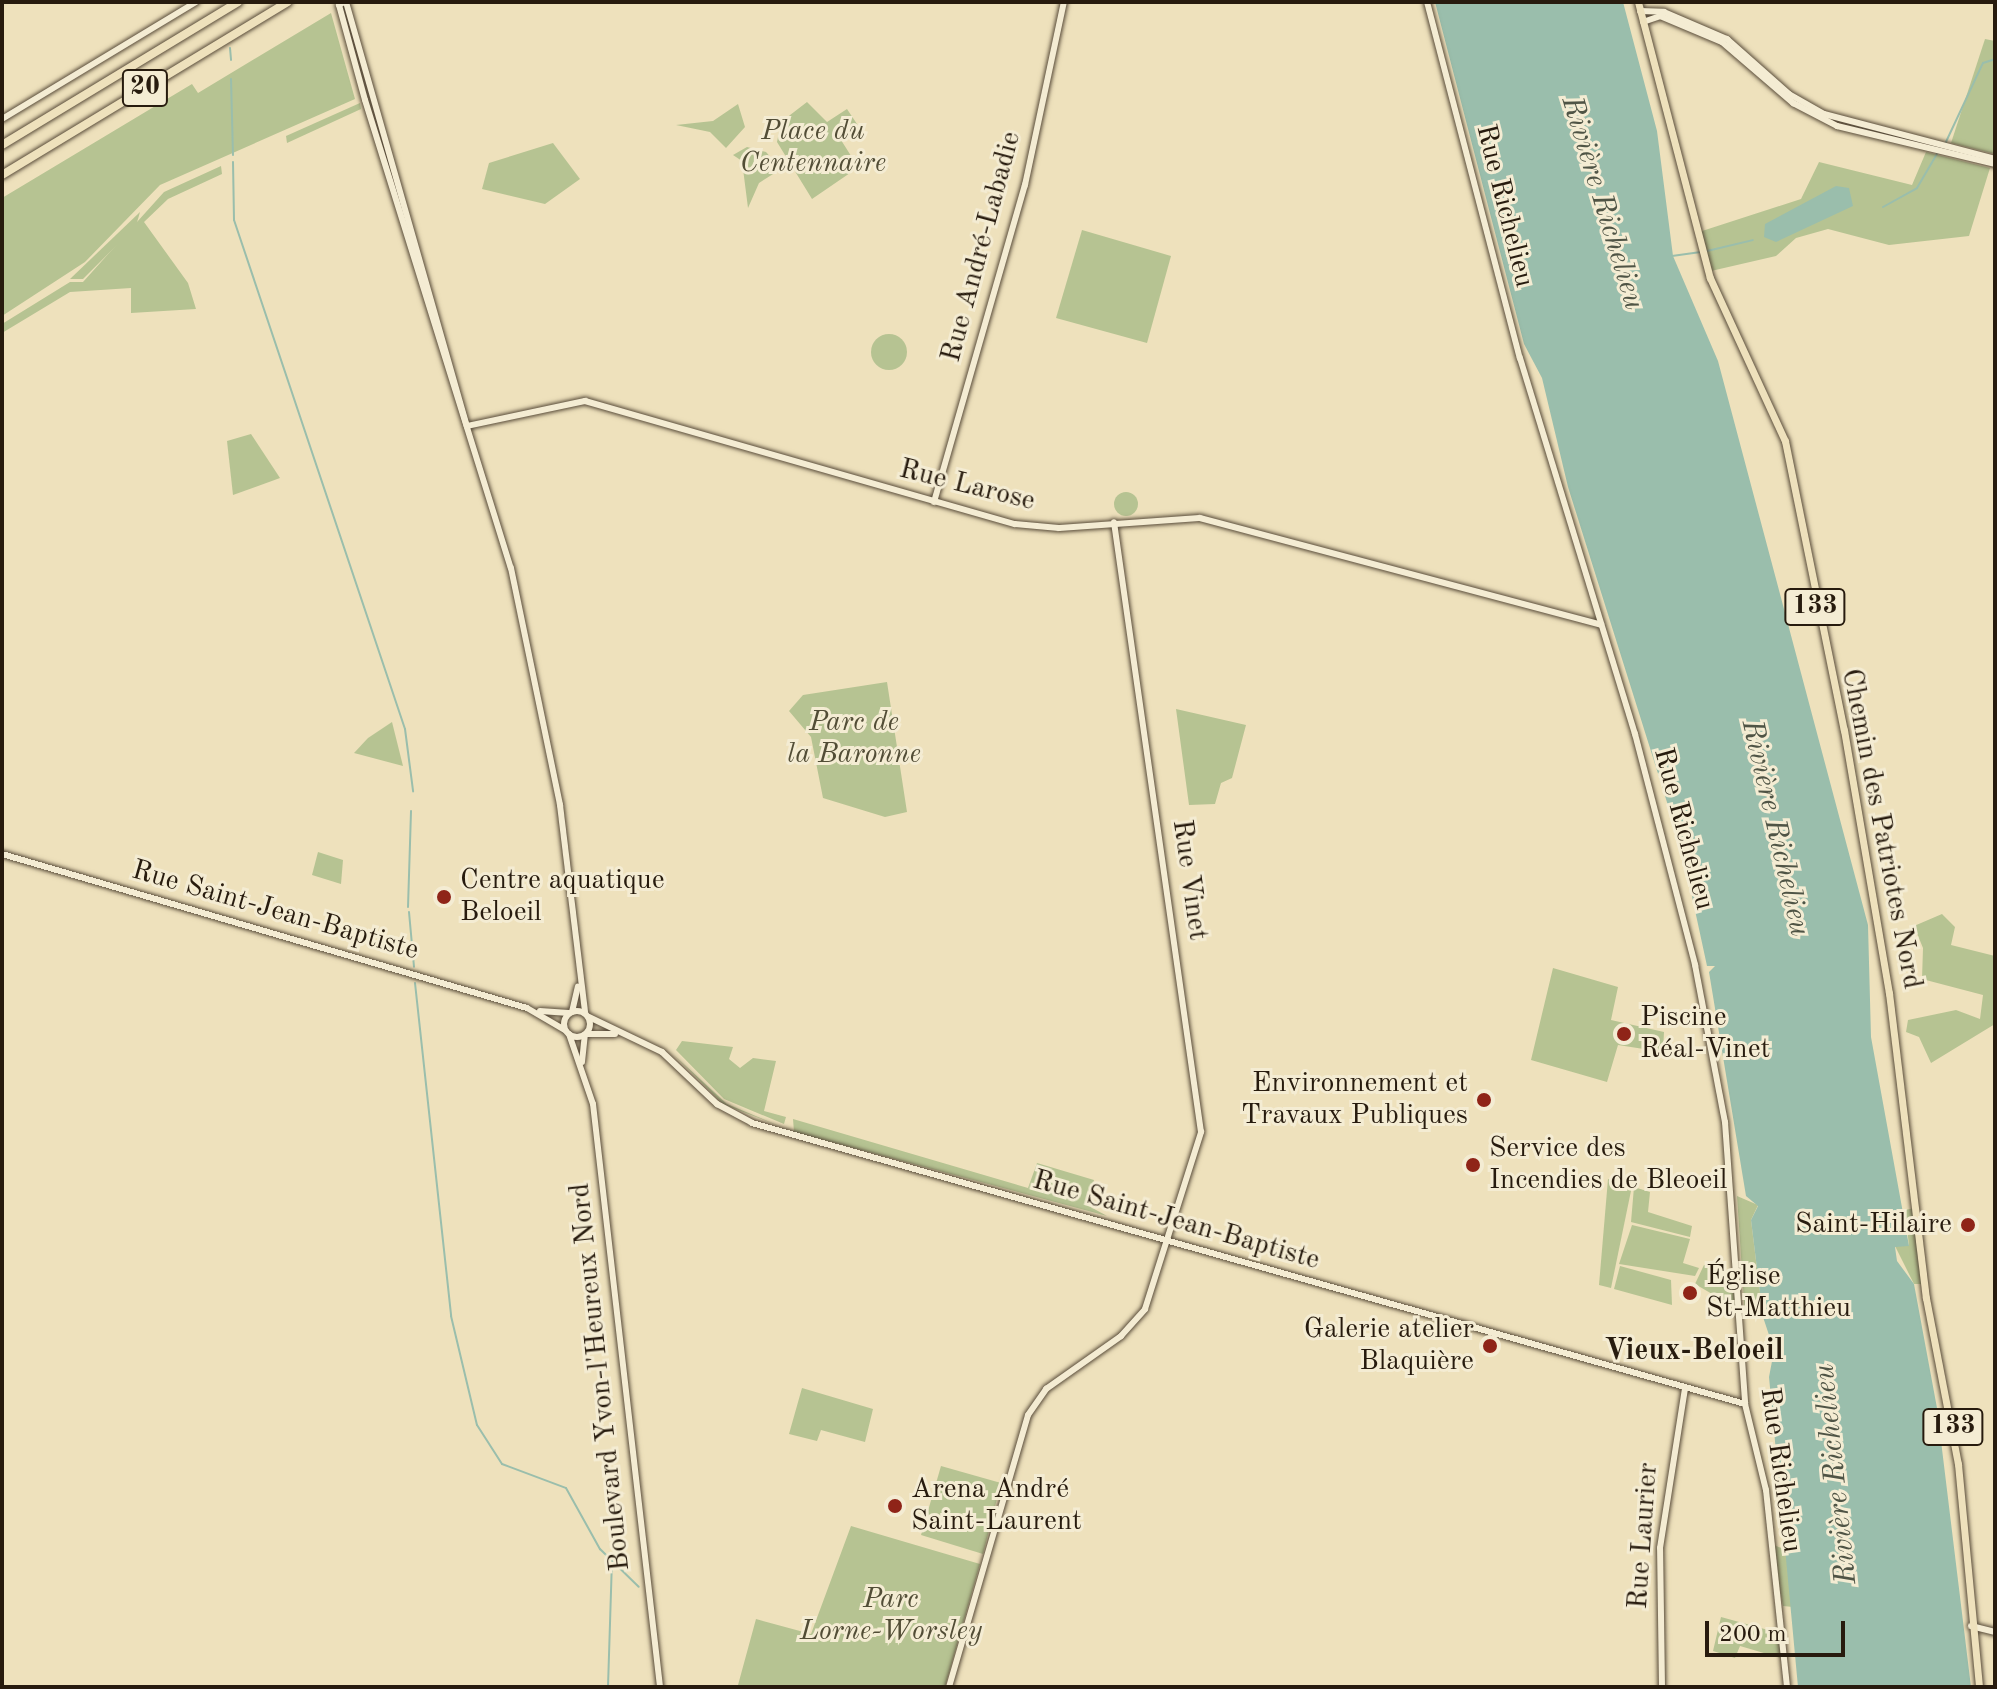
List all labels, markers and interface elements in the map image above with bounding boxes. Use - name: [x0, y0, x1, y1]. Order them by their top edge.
- road number: 20: [121, 66, 169, 110]
- water label: Rivière Richelieu: [1552, 92, 1652, 314]
- park label: Place du Centennaire: [740, 115, 886, 181]
- street label: Rue Richelieu: [1468, 121, 1540, 291]
- street label: Rue André-Labadie: [935, 128, 1029, 366]
- street label: Rue Larose: [896, 453, 1038, 519]
- road number: 133: [1783, 585, 1847, 629]
- street label: Chemin des Patriotes Nord: [1833, 666, 1929, 992]
- park label: Parc de la Baronne: [787, 706, 921, 772]
- water label: Rivière Richelieu: [1733, 716, 1817, 940]
- street label: Rue Richelieu: [1645, 744, 1721, 914]
- street label: Rue Vinet: [1164, 818, 1214, 942]
- street label: Rue Saint-Jean-Baptiste: [128, 854, 422, 968]
- place label: Centre aquatique Beloeil: [460, 864, 665, 930]
- marker: Centre aquatique Beloeil: [435, 888, 453, 906]
- place label: Piscine Réal-Vinet: [1640, 1001, 1770, 1067]
- marker: Piscine Réal-Vinet: [1615, 1025, 1633, 1043]
- place label: Environnement et Travaux Publiques: [1241, 1067, 1468, 1133]
- marker: Environnement et Travaux Publiques: [1475, 1091, 1493, 1109]
- place label: Service des Incendies de Bleoeil: [1489, 1132, 1727, 1198]
- marker: Service des Incendies de Bleoeil: [1464, 1156, 1482, 1174]
- street label: Rue Saint-Jean-Baptiste: [1029, 1164, 1323, 1278]
- street label: Boulevard Yvon-l'Heureux Nord: [564, 1181, 638, 1573]
- place label: Saint-Hilaire: [1795, 1208, 1952, 1242]
- marker: Saint-Hilaire: [1959, 1216, 1977, 1234]
- place label: Église St-Matthieu: [1706, 1260, 1851, 1326]
- marker: Église St-Matthieu: [1681, 1284, 1699, 1302]
- place label: Galerie atelier Blaquière: [1304, 1313, 1474, 1379]
- district label: Vieux-Beloeil: [1604, 1333, 1784, 1369]
- marker: Galerie atelier Blaquière: [1481, 1337, 1499, 1355]
- water label: Rivière Richelieu: [1807, 1362, 1865, 1586]
- street label: Rue Richelieu: [1752, 1385, 1808, 1555]
- road number: 133: [1921, 1405, 1985, 1449]
- street label: Rue Laurier: [1622, 1462, 1666, 1610]
- place label: Arena André Saint-Laurent: [911, 1473, 1082, 1539]
- marker: Arena André Saint-Laurent: [886, 1497, 904, 1515]
- park label: Parc Lorne-Worsley: [800, 1583, 982, 1649]
- scale bar: [1709, 1605, 1849, 1655]
- text: 200 m: [1719, 1623, 1787, 1647]

